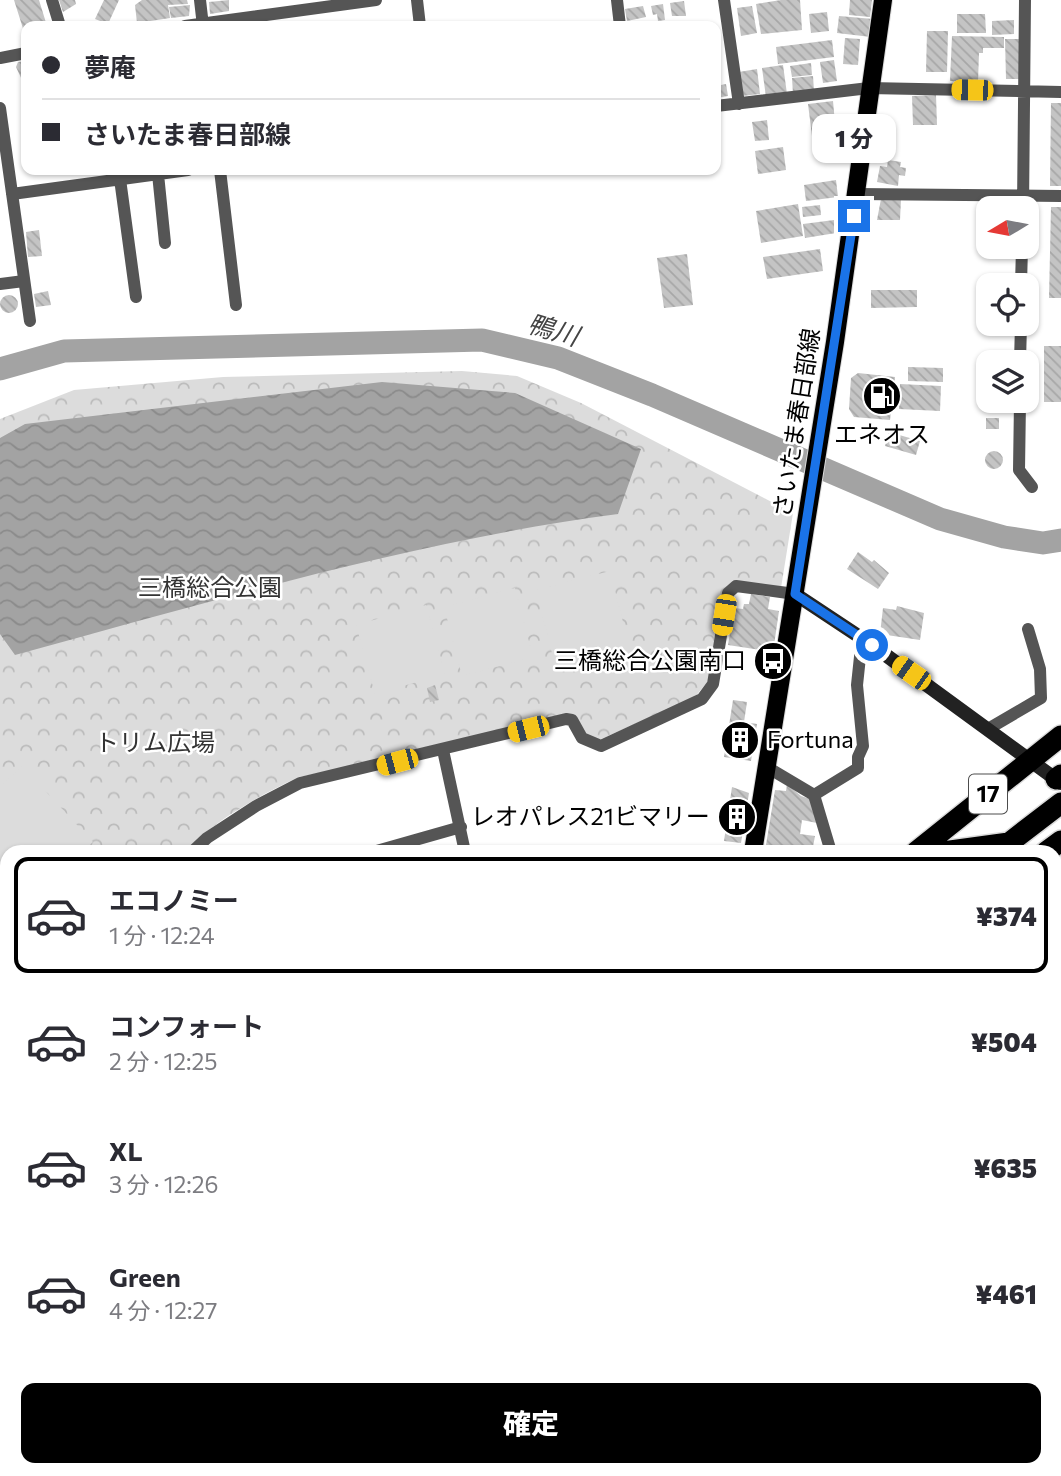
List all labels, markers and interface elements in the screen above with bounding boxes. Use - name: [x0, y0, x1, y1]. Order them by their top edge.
- text: 夢庵: [84, 51, 136, 82]
- car: [951, 79, 994, 101]
- callout: 1 分: [812, 114, 896, 164]
- text: さいたま春日部線: [84, 118, 291, 149]
- text: 1 分: [835, 124, 873, 152]
- north arrow: [976, 196, 1040, 259]
- map controls: [976, 196, 1039, 413]
- route end: [838, 200, 870, 232]
- button: locate: [976, 273, 1039, 336]
- water label: 鴨川: [524, 306, 586, 351]
- street label: さいたま春日部線: [766, 326, 825, 519]
- button: layers: [976, 350, 1039, 413]
- fuel station icon: エネオス: [861, 375, 903, 417]
- place label: エネオス: [834, 419, 930, 448]
- park label: 三橋総合公園: [138, 572, 282, 601]
- car: [711, 593, 738, 637]
- route start: [856, 629, 888, 661]
- bus stop icon: 三橋総合公園南口: [752, 640, 794, 682]
- place label: 三橋総合公園南口: [554, 645, 746, 674]
- car: [888, 652, 935, 694]
- car: [506, 714, 551, 744]
- building icon: Fortuna: [719, 719, 761, 761]
- place label: Fortuna: [767, 724, 854, 753]
- park label: トリム広場: [95, 727, 215, 756]
- car: [374, 746, 421, 778]
- road number: 17: [969, 774, 1007, 814]
- building icon: レオパレス21ビマリー: [716, 796, 758, 838]
- place label: レオパレス21ビマリー: [470, 801, 710, 830]
- icon: car: [25, 884, 88, 947]
- text: エコノミー: [109, 884, 239, 915]
- text: ¥374: [976, 900, 1037, 931]
- text: 1 分 · 12:24: [109, 921, 215, 949]
- icon: car: [25, 1010, 88, 1073]
- text: コンフォート: [109, 1010, 264, 1041]
- text: ¥504: [971, 1026, 1037, 1057]
- text: 2 分 · 12:25: [109, 1047, 217, 1075]
- text: XL: [109, 1135, 143, 1166]
- icon: car: [25, 1136, 88, 1199]
- text: ¥635: [973, 1152, 1037, 1183]
- text: 3 分 · 12:26: [109, 1170, 218, 1198]
- text: Green: [109, 1261, 181, 1292]
- icon: car: [25, 1262, 88, 1325]
- text: ¥461: [975, 1278, 1037, 1309]
- text: 4 分 · 12:27: [109, 1296, 217, 1324]
- button: 確定: [21, 1383, 1041, 1463]

